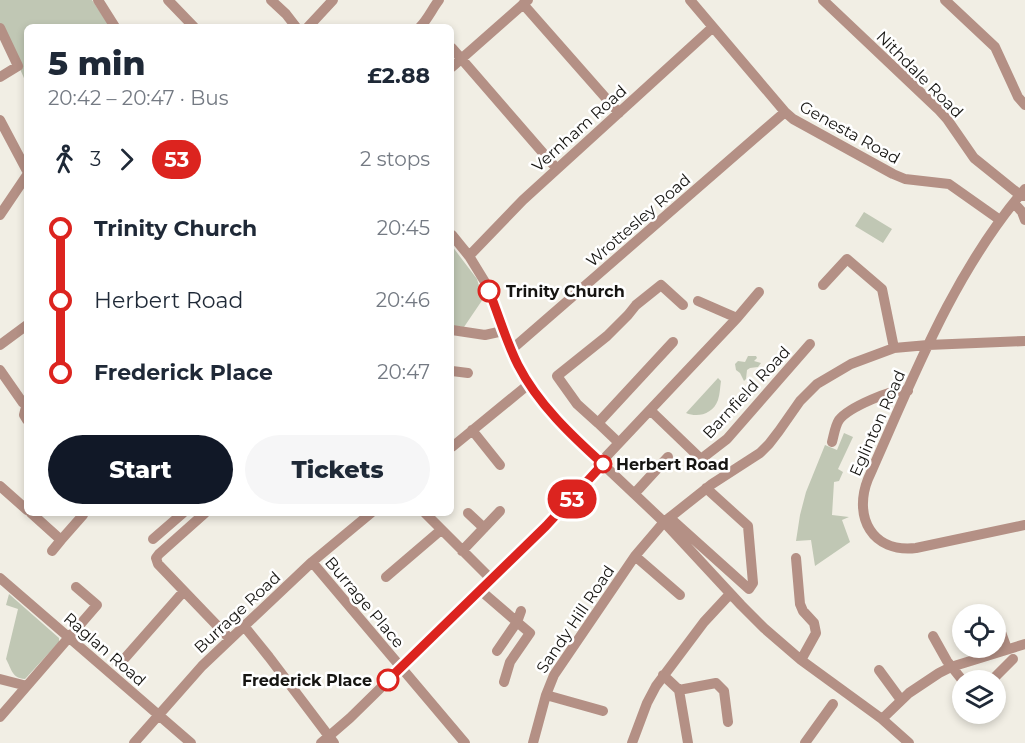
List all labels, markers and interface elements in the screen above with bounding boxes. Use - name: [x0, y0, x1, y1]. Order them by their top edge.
- street label: Nithdale Road: [872, 27, 967, 122]
- text: 5 min: [48, 43, 145, 83]
- text: £2.88: [367, 62, 430, 89]
- street label: Vernham Road: [528, 81, 630, 176]
- text: 20:42 – 20:47 · Bus: [48, 86, 228, 110]
- street label: Genesta Road: [796, 97, 903, 168]
- icon: walk: [48, 143, 81, 176]
- icon: forward: [110, 143, 143, 176]
- text: 3: [90, 147, 101, 171]
- text: 53: [164, 147, 189, 172]
- text: 2 stops: [360, 147, 430, 171]
- street label: Wrottesley Road: [582, 170, 694, 271]
- text: Trinity Church: [94, 215, 257, 242]
- text: 20:45: [377, 216, 430, 240]
- marker: Trinity Church: [478, 280, 500, 302]
- place label: Trinity Church: [506, 282, 625, 301]
- text: Herbert Road: [94, 287, 243, 314]
- text: 20:46: [376, 288, 430, 312]
- street label: Barnfield Road: [699, 342, 794, 442]
- text: Frederick Place: [94, 359, 273, 386]
- text: 20:47: [377, 360, 430, 384]
- street label: Eglinton Road: [846, 367, 909, 479]
- button: Start: [48, 435, 233, 504]
- button: Tickets: [245, 435, 430, 504]
- marker: Herbert Road: [594, 455, 612, 473]
- place label: Herbert Road: [616, 455, 729, 474]
- line badge: 53: [545, 480, 599, 518]
- text: 53: [560, 487, 584, 512]
- street label: Burrage Place: [321, 553, 408, 652]
- street label: Sandy Hill Road: [532, 562, 618, 677]
- street label: Burrage Road: [190, 568, 284, 657]
- map controls: [952, 604, 1006, 724]
- button: locate: [952, 604, 1006, 658]
- street label: Raglan Road: [60, 609, 150, 690]
- marker: Frederick Place: [377, 669, 399, 691]
- button: layers: [952, 670, 1006, 724]
- place label: Frederick Place: [242, 671, 372, 690]

